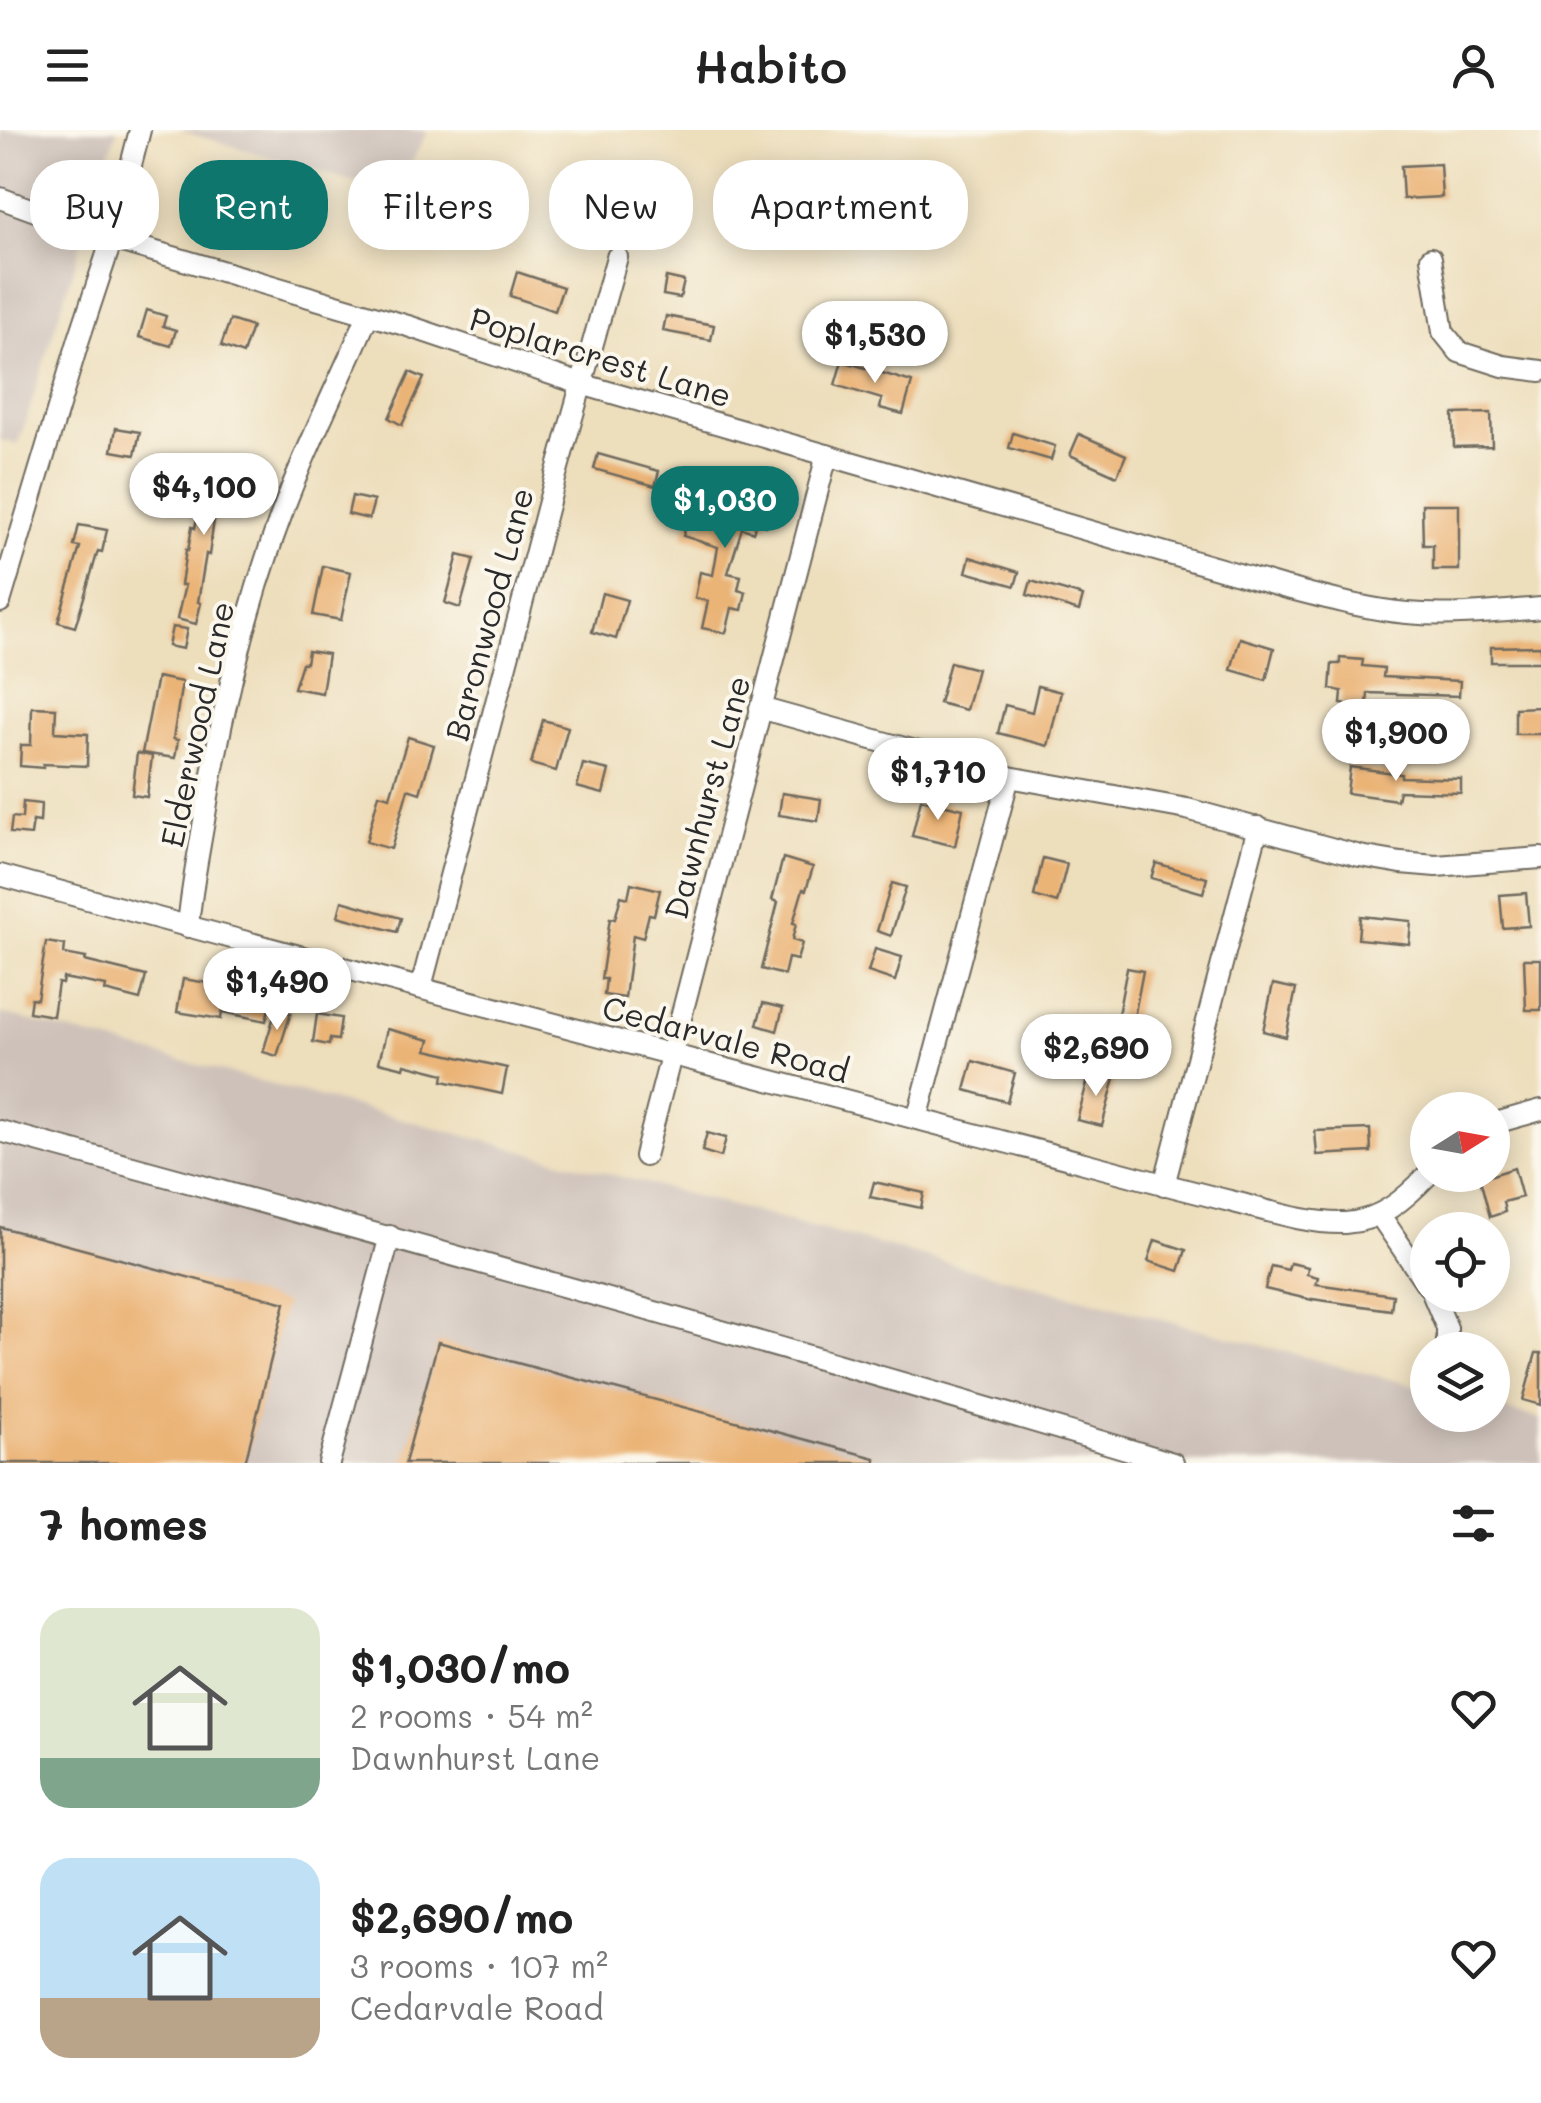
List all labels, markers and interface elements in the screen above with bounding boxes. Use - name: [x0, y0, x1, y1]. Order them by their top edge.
- text: Habito: [694, 36, 847, 94]
- icon: menu: [40, 38, 95, 93]
- icon: person: [1446, 38, 1501, 93]
- chip: Buy: [30, 160, 159, 250]
- chip: Rent: [179, 160, 328, 250]
- chip: Filters: [348, 160, 529, 250]
- chip: New: [549, 160, 693, 250]
- chip: Apartment: [713, 160, 968, 250]
- street label: Poplarcrest Lane: [465, 296, 737, 416]
- pin: $1,530: [794, 301, 956, 386]
- text: $1,530: [824, 312, 926, 354]
- pin: $4,100: [123, 453, 285, 538]
- text: $4,100: [151, 464, 257, 506]
- pin: $1,030: [644, 466, 806, 551]
- text: $1,030: [673, 477, 777, 519]
- street label: Baronwood Lane: [434, 483, 542, 745]
- street label: Elderwood Lane: [149, 597, 243, 851]
- street label: Dawnhurst Lane: [653, 671, 759, 923]
- pin: $1,900: [1315, 699, 1477, 784]
- text: $1,900: [1344, 710, 1448, 752]
- pin: $1,710: [857, 738, 1019, 823]
- text: $1,710: [890, 749, 986, 791]
- pin: $1,490: [196, 948, 358, 1033]
- text: $1,490: [225, 959, 329, 1001]
- street label: Cedarvale Road: [598, 985, 854, 1091]
- pin: $2,690: [1015, 1014, 1177, 1099]
- text: $2,690: [1043, 1025, 1149, 1067]
- north arrow: [1410, 1092, 1510, 1192]
- map controls: [1410, 1092, 1510, 1432]
- button: locate: [1410, 1212, 1510, 1312]
- button: layers: [1410, 1332, 1510, 1432]
- text: 7 homes: [40, 1496, 208, 1551]
- icon: filters: [1446, 1496, 1501, 1551]
- text: $1,030/mo: [350, 1639, 570, 1694]
- icon: home: [120, 1648, 240, 1768]
- icon: heart: [1446, 1681, 1501, 1736]
- text: 2 rooms · 54 m²: [350, 1694, 593, 1736]
- text: Dawnhurst Lane: [350, 1736, 600, 1778]
- text: $2,690/mo: [350, 1889, 573, 1944]
- icon: home: [120, 1898, 240, 2018]
- icon: heart: [1446, 1931, 1501, 1986]
- text: 3 rooms · 107 m²: [350, 1944, 608, 1986]
- text: Cedarvale Road: [350, 1986, 604, 2028]

